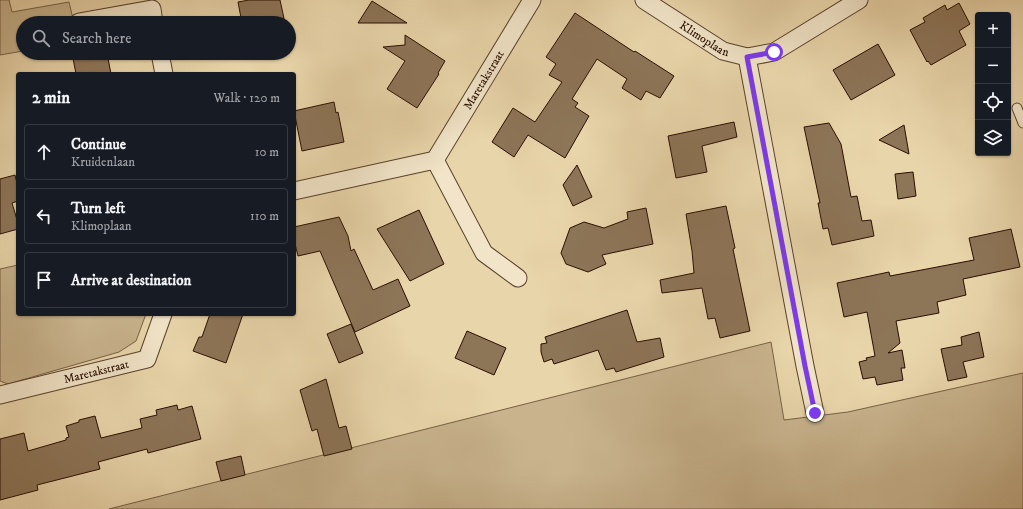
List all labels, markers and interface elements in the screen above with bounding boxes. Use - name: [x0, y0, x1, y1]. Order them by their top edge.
- map controls: [975, 12, 1011, 156]
- button: +: [975, 12, 1011, 48]
- search box: [16, 16, 296, 60]
- street label: Klimoplaan: [677, 18, 731, 60]
- icon: search: [30, 27, 52, 49]
- text: Search here: [62, 29, 131, 48]
- route start: [765, 43, 783, 61]
- street label: Maretakstraat: [460, 48, 508, 113]
- button: −: [975, 48, 1011, 84]
- button: locate: [975, 84, 1011, 120]
- text: 2 min: [32, 87, 70, 109]
- text: Walk · 120 m: [214, 90, 280, 106]
- button: layers: [975, 120, 1011, 156]
- text: Continue: [71, 135, 126, 154]
- icon: ahead: [33, 141, 55, 163]
- text: 10 m: [255, 144, 279, 160]
- text: Kruidenlaan: [71, 154, 135, 170]
- text: Turn left: [71, 199, 125, 218]
- icon: left: [33, 205, 55, 227]
- text: 110 m: [250, 208, 279, 224]
- text: Klimoplaan: [71, 218, 132, 234]
- icon: arrive: [33, 269, 55, 291]
- text: Arrive at destination: [71, 271, 191, 290]
- street label: Maretakstraat: [62, 357, 131, 387]
- route end: [806, 404, 824, 422]

